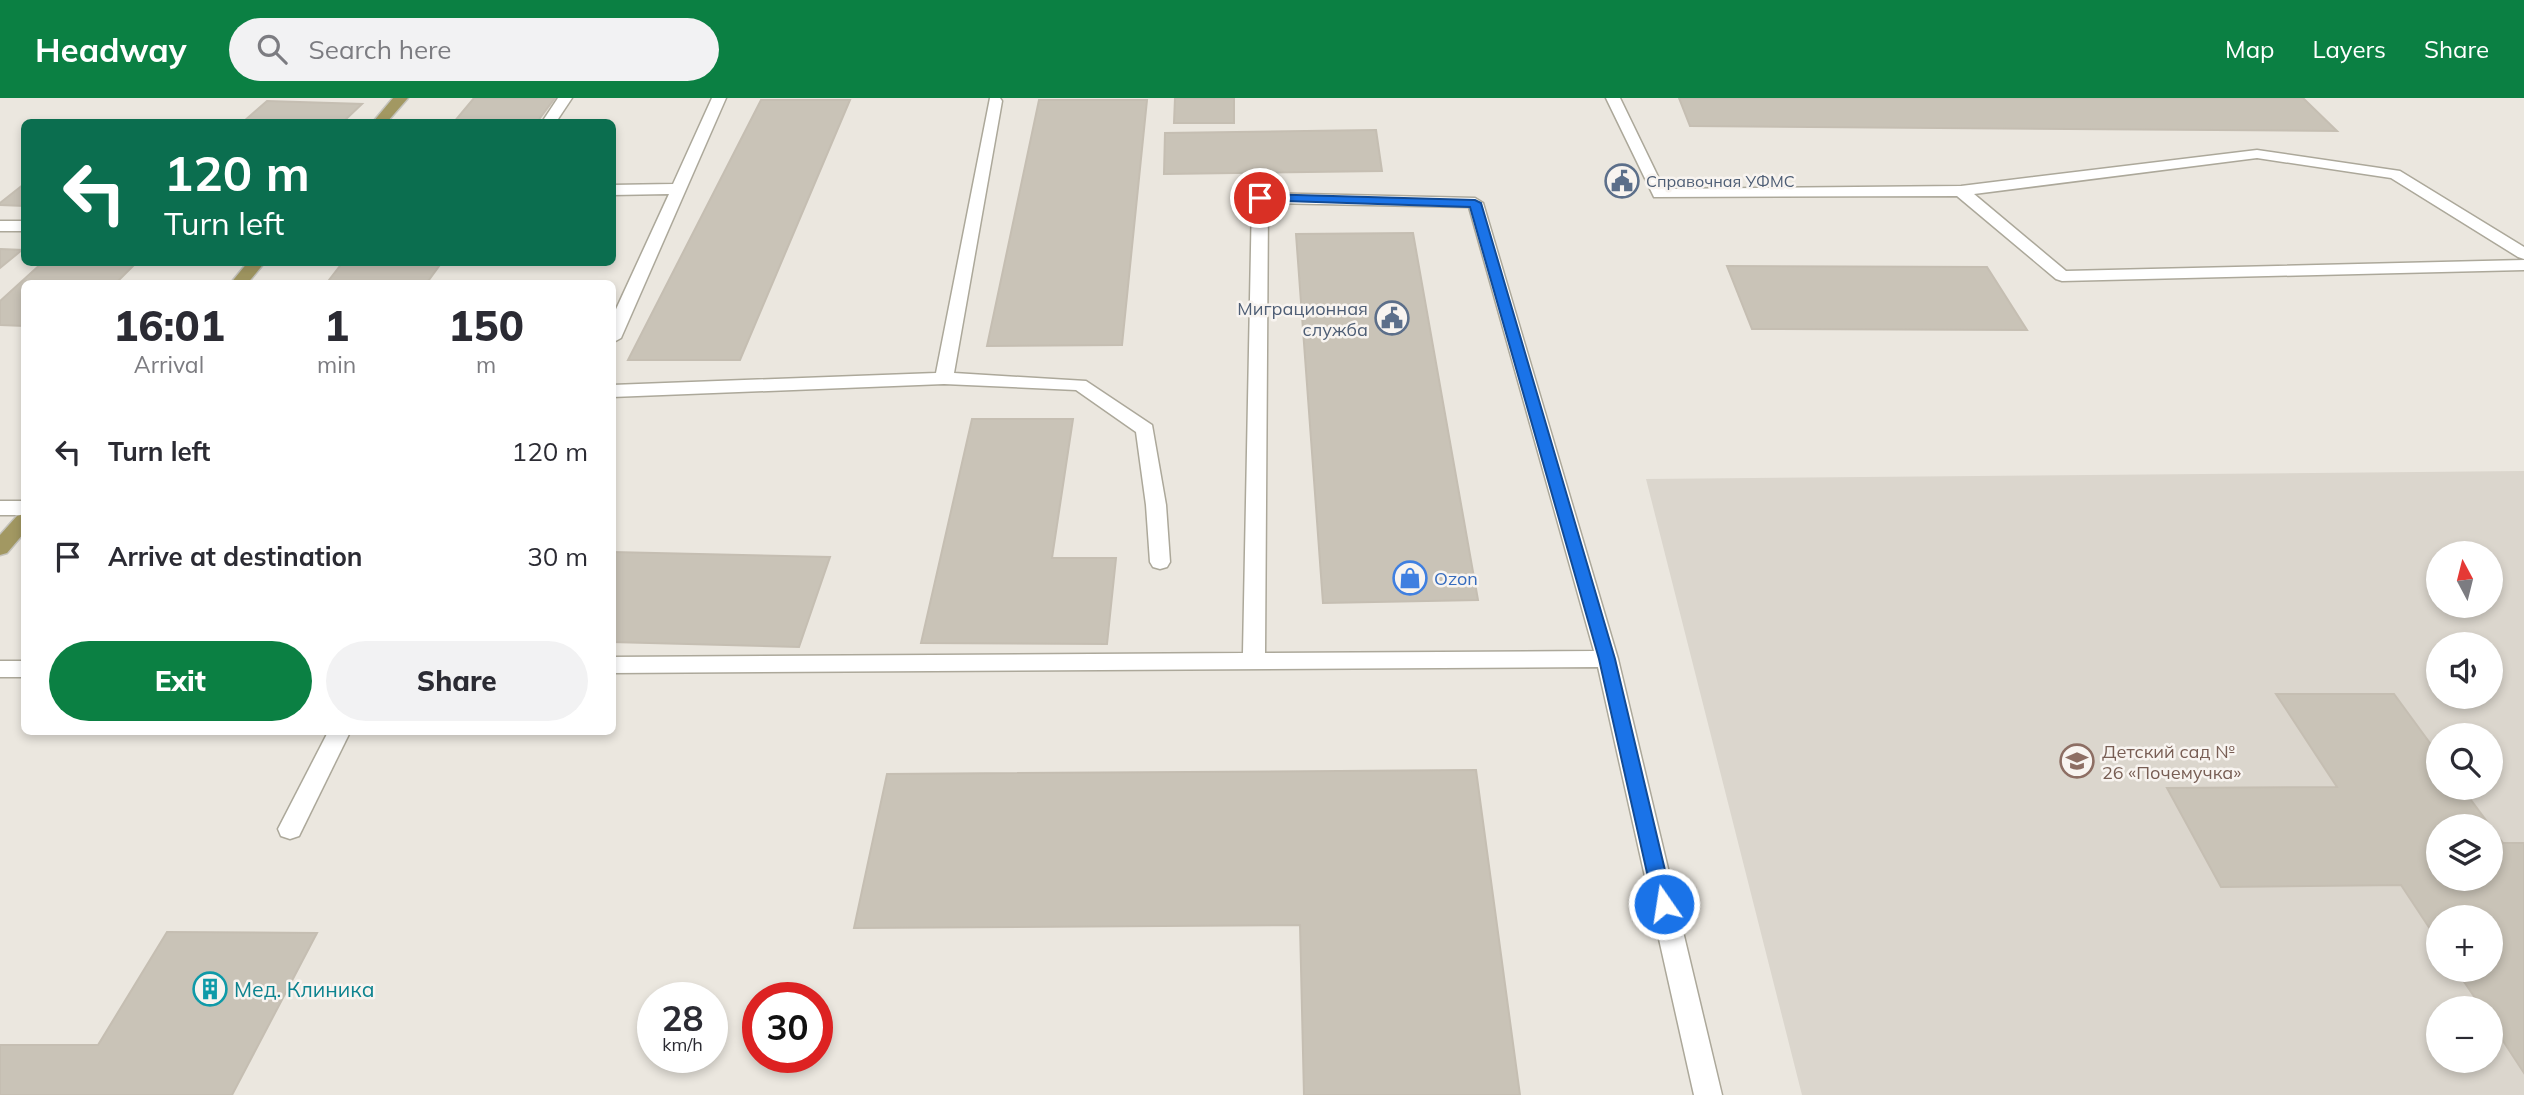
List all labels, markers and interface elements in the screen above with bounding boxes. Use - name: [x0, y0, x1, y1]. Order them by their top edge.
- search box: [229, 18, 719, 81]
- text: Headway: [35, 29, 187, 70]
- icon: search: [253, 30, 291, 68]
- text: Search here: [309, 33, 451, 66]
- text: Map: [2225, 34, 2274, 64]
- text: Layers: [2312, 34, 2386, 64]
- text: Share: [2424, 34, 2489, 64]
- text: 120 m: [164, 142, 310, 203]
- icon: left: [49, 147, 140, 238]
- public building icon: Справочная УФМС: [1603, 162, 1641, 200]
- pin: [1230, 168, 1290, 228]
- place label: Справочная УФМС: [1646, 171, 1795, 191]
- icon: arrive: [1241, 179, 1279, 217]
- text: Turn left: [164, 203, 284, 243]
- place label: Миграционная служба: [1237, 297, 1368, 341]
- text: 16:01: [113, 299, 225, 352]
- text: 1: [324, 299, 349, 352]
- text: 150: [448, 299, 524, 352]
- public building icon: Миграционная служба: [1373, 299, 1411, 337]
- text: Arrival: [134, 350, 204, 379]
- text: min: [317, 350, 356, 379]
- text: m: [476, 350, 496, 379]
- icon: left: [49, 433, 87, 471]
- text: Turn left: [108, 435, 210, 468]
- text: 120 m: [512, 435, 588, 468]
- icon: arrive: [49, 538, 87, 576]
- text: Arrive at destination: [108, 540, 363, 573]
- text: 30 m: [527, 540, 588, 573]
- north arrow: [2426, 541, 2502, 618]
- map controls: [2426, 541, 2503, 1073]
- shop icon: Ozon: [1391, 559, 1429, 597]
- place label: Ozon: [1434, 567, 1478, 590]
- button: sound: [2426, 632, 2503, 709]
- button: Exit: [49, 641, 312, 721]
- button: Share: [326, 641, 588, 721]
- button: search: [2426, 723, 2503, 800]
- place label: Детский сад № 26 «Почемучка»: [2102, 740, 2241, 784]
- school or university icon: Детский сад № 26 «Почемучка»: [2058, 742, 2096, 780]
- button: layers: [2426, 814, 2503, 891]
- position arrow: [1627, 867, 1701, 941]
- button: +: [2426, 905, 2503, 982]
- building icon: Мед. Клиника: [191, 970, 229, 1008]
- place label: Мед. Клиника: [234, 976, 374, 1002]
- speed limit sign: 30: [742, 982, 833, 1073]
- text: 28: [661, 996, 704, 1040]
- button: −: [2426, 996, 2503, 1073]
- text: km/h: [662, 1033, 703, 1056]

